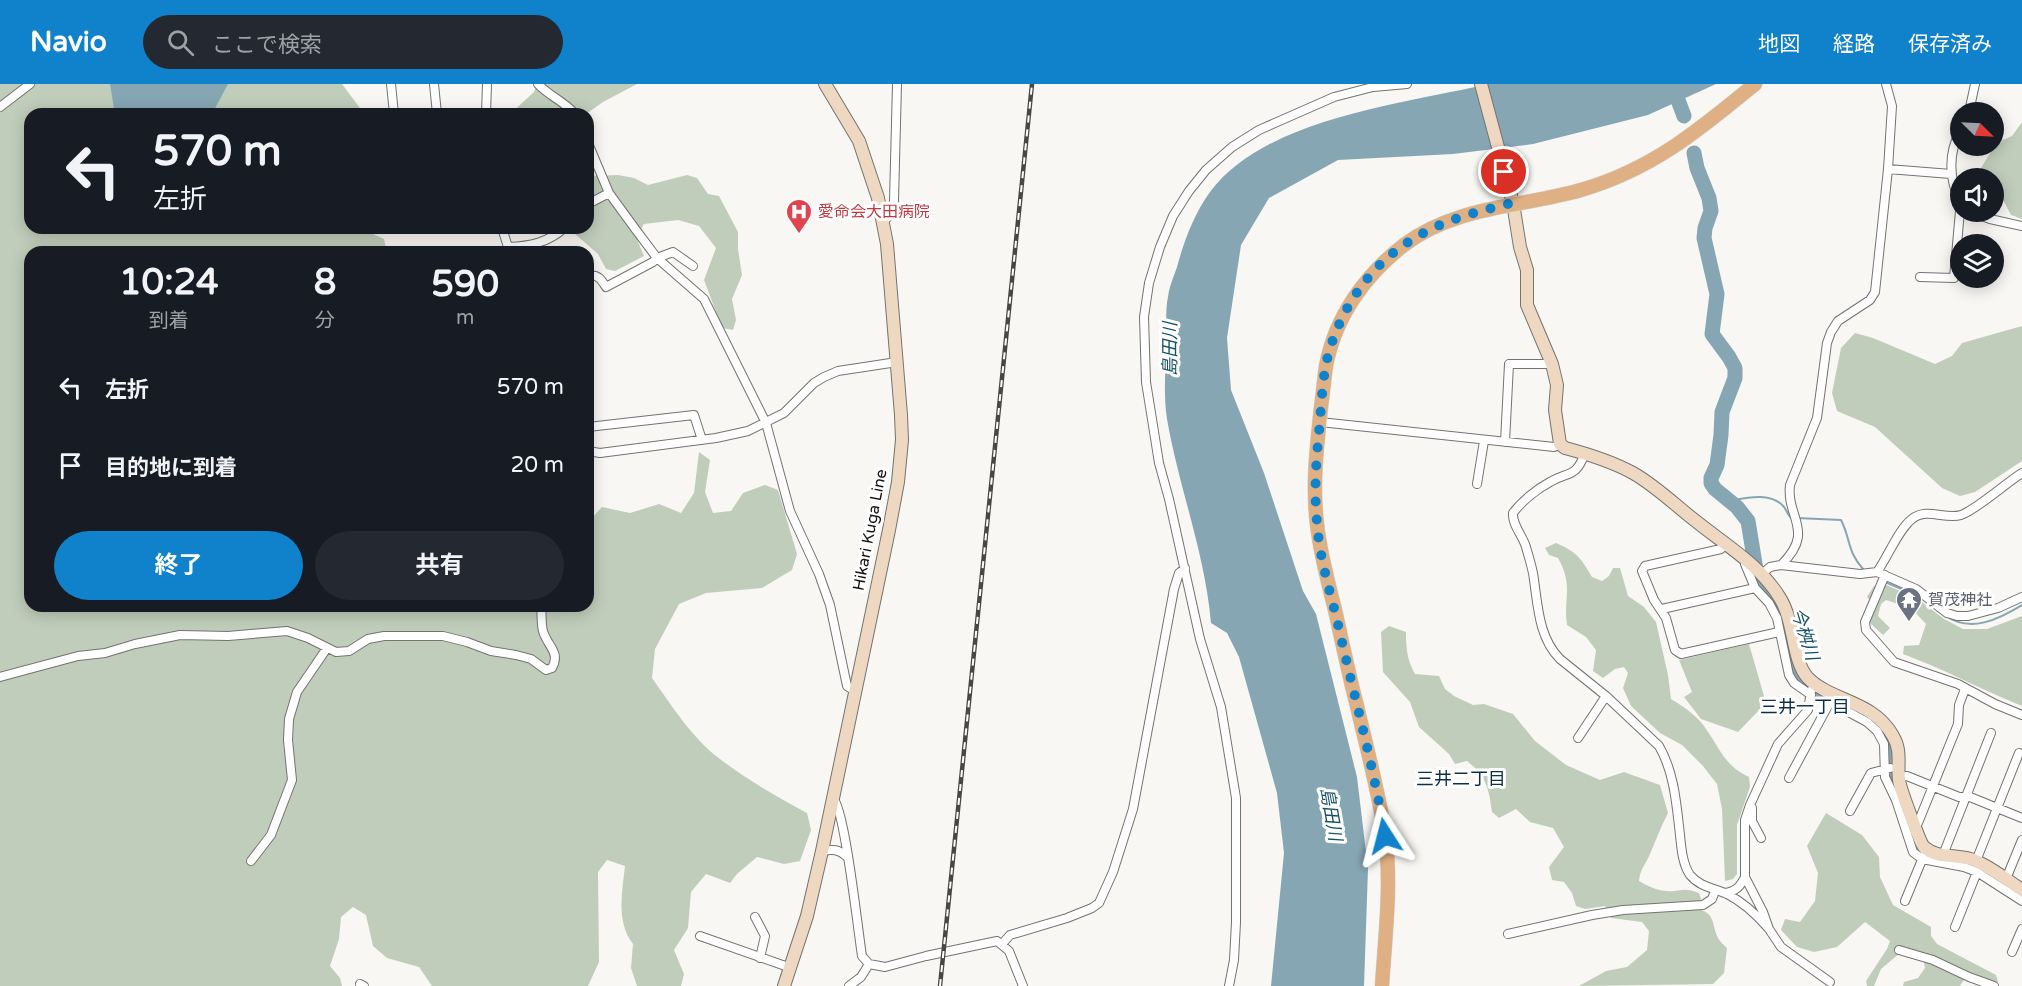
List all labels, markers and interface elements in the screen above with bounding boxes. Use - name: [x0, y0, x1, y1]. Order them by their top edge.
- search box: [143, 15, 563, 69]
- text: Navio: [30, 25, 107, 59]
- icon: search: [164, 26, 197, 59]
- text: ここで検索: [212, 32, 322, 58]
- text: 地図: [1758, 32, 1800, 57]
- text: 経路: [1833, 32, 1875, 57]
- text: 保存済み: [1908, 32, 1992, 57]
- north arrow: [1950, 102, 2004, 156]
- map controls: [1950, 102, 2004, 288]
- text: 570 m: [153, 126, 282, 177]
- icon: left: [54, 132, 132, 210]
- pin: [1478, 146, 1529, 197]
- icon: arrive: [1487, 155, 1520, 188]
- button: sound: [1950, 168, 2004, 222]
- text: 左折: [153, 183, 207, 216]
- hospital icon: 愛命会大田病院: [784, 197, 814, 235]
- place label: 愛命会大田病院: [818, 202, 930, 222]
- button: layers: [1950, 234, 2004, 288]
- text: 10:24: [119, 261, 219, 304]
- text: 8: [314, 261, 336, 304]
- text: 590: [431, 263, 499, 306]
- text: m: [456, 306, 474, 330]
- text: 到着: [149, 309, 189, 333]
- text: 分: [315, 309, 335, 333]
- water label: 島田川: [1159, 320, 1181, 376]
- icon: left: [54, 371, 87, 404]
- text: 570 m: [497, 374, 564, 400]
- text: 左折: [105, 377, 149, 403]
- icon: arrive: [54, 449, 87, 482]
- text: 20 m: [510, 452, 564, 478]
- text: 目的地に到着: [105, 455, 237, 481]
- street label: Hikari Kuga Line: [848, 467, 892, 593]
- button: 終了: [54, 531, 303, 600]
- button: 共有: [315, 531, 564, 600]
- temple icon: 賀茂神社: [1894, 585, 1924, 623]
- place label: 賀茂神社: [1928, 590, 1992, 610]
- water label: 今桝川: [1787, 605, 1824, 665]
- district label: 三井一丁目: [1760, 696, 1850, 718]
- district label: 三井二丁目: [1416, 768, 1506, 790]
- water label: 島田川: [1315, 786, 1347, 844]
- position arrow: [1353, 804, 1417, 868]

